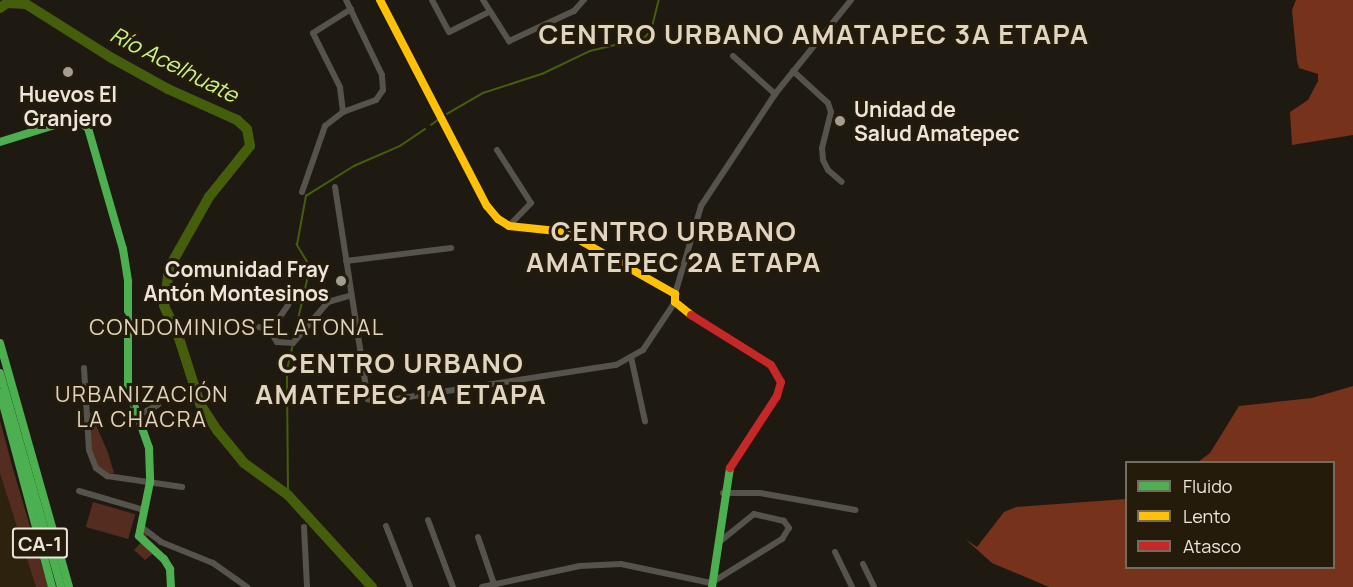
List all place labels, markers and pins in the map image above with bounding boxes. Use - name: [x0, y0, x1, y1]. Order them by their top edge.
- marker: Huevos El Granjero: [61, 65, 75, 79]
- place label: Huevos El Granjero: [19, 81, 117, 131]
- place label: Unidad de Salud Amatepec: [854, 96, 1020, 146]
- marker: Unidad de Salud Amatepec: [831, 112, 849, 130]
- place label: Comunidad Fray Antón Montesinos: [143, 256, 329, 306]
- marker: Comunidad Fray Antón Montesinos: [334, 274, 348, 288]

